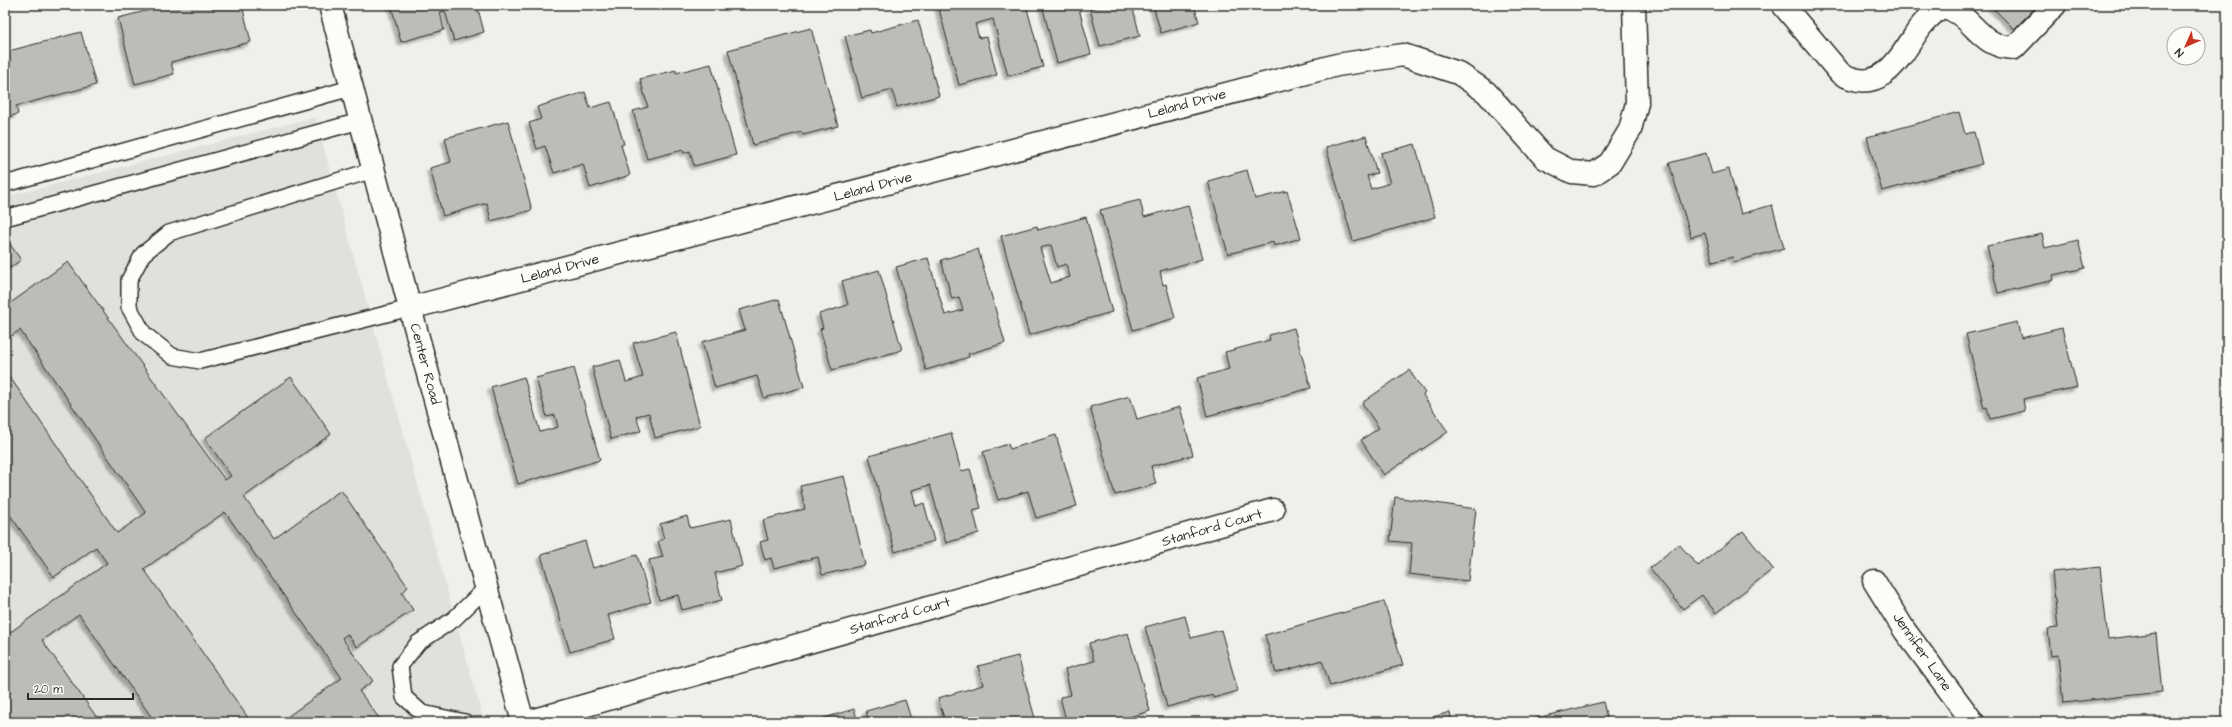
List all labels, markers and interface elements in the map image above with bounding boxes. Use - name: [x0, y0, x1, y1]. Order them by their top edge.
- north arrow: [2166, 26, 2206, 66]
- text: N: [2171, 45, 2187, 60]
- street label: Leland Drive: [1146, 84, 1229, 124]
- street label: Leland Drive: [832, 167, 915, 207]
- street label: Leland Drive: [519, 249, 602, 289]
- street label: Center Road: [405, 321, 445, 407]
- street label: Stanford Court: [1159, 504, 1265, 552]
- street label: Stanford Court: [847, 592, 953, 640]
- street label: Jennifer Lane: [1888, 609, 1957, 696]
- scale bar: [28, 675, 133, 701]
- text: 20 m: [34, 681, 63, 698]

